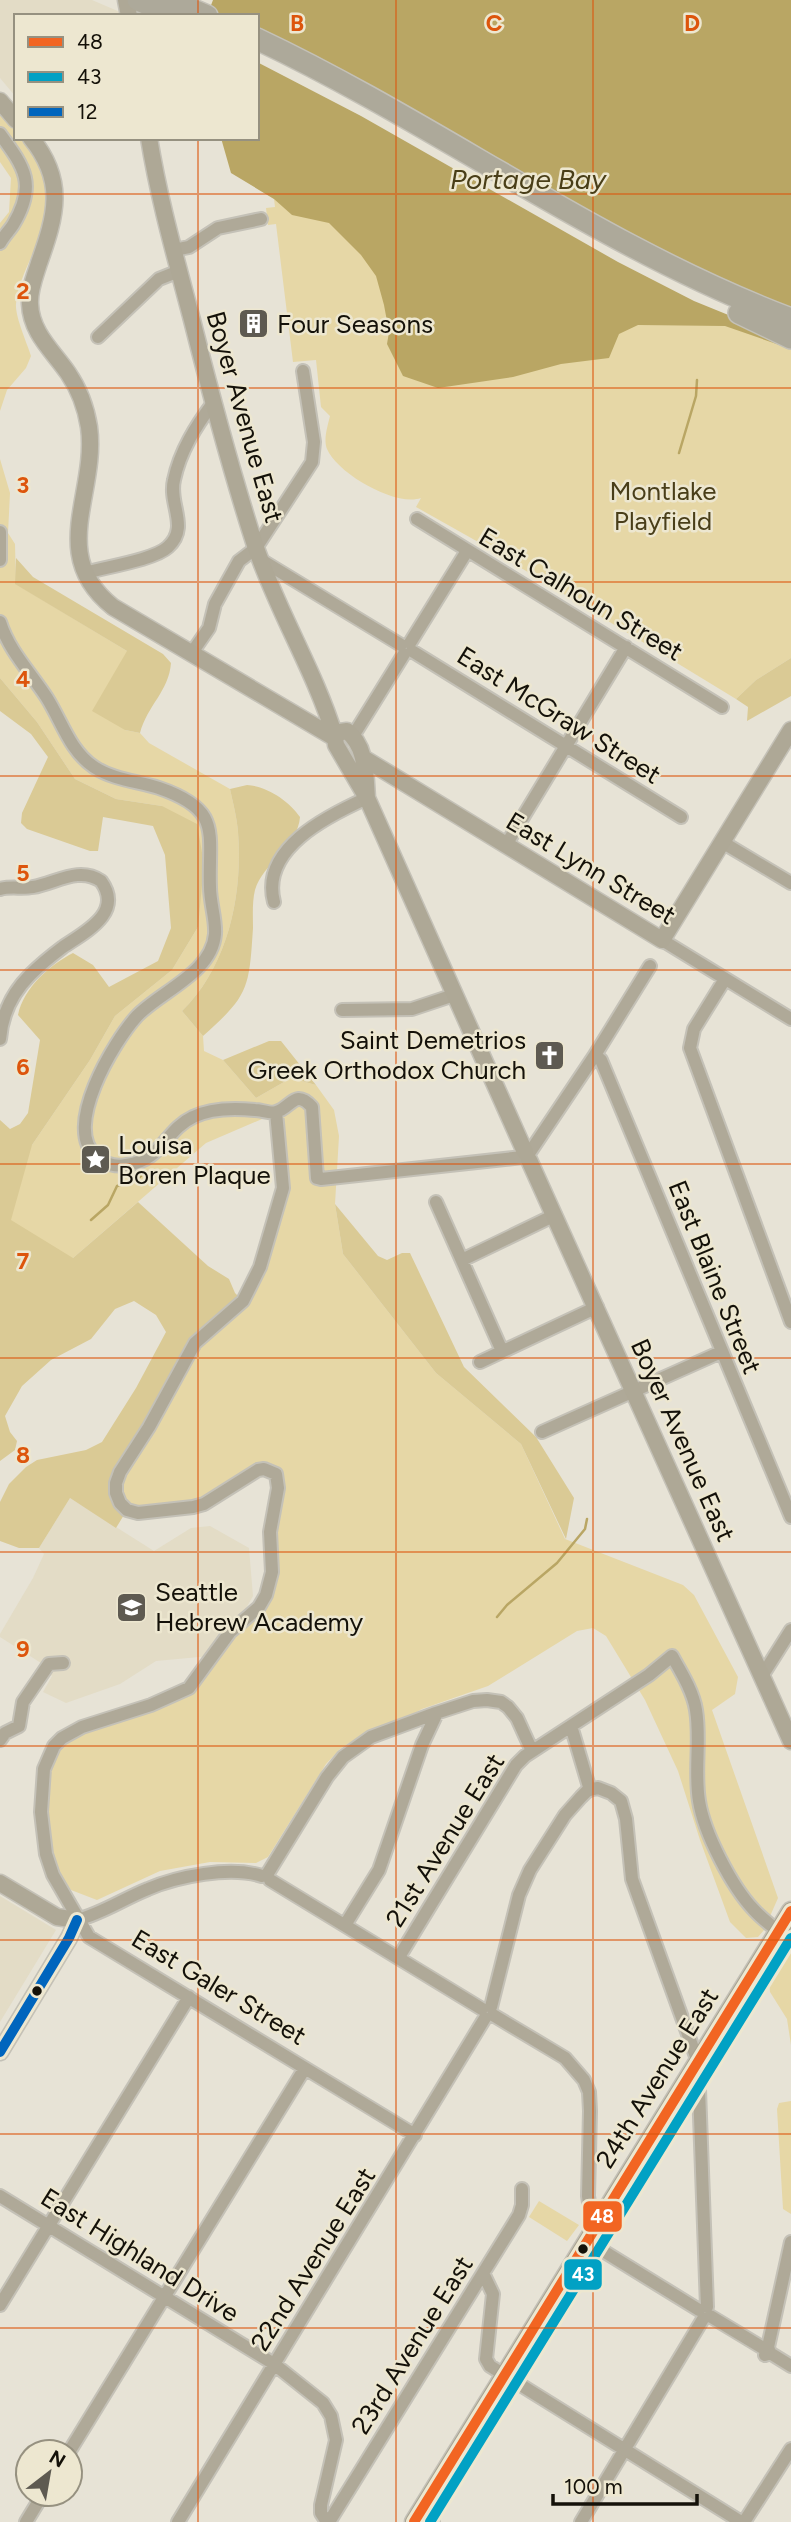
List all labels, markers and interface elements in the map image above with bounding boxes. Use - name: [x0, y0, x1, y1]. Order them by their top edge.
- text: B: [290, 9, 304, 37]
- text: C: [486, 9, 503, 37]
- text: D: [684, 9, 700, 37]
- legend: [14, 14, 259, 140]
- text: 48: [77, 29, 103, 54]
- text: 43: [77, 64, 101, 89]
- text: 12: [77, 99, 97, 124]
- water label: Portage Bay: [450, 162, 607, 196]
- text: 2: [16, 277, 30, 305]
- building icon: Four Seasons: [237, 307, 271, 341]
- street label: Boyer Avenue East: [200, 308, 291, 527]
- place label: Four Seasons: [277, 308, 433, 340]
- text: 3: [17, 471, 29, 499]
- park label: Montlake Playfield: [610, 475, 716, 537]
- street label: East Calhoun Street: [473, 520, 689, 668]
- street label: East McGraw Street: [451, 639, 667, 791]
- text: 4: [16, 665, 30, 693]
- street label: East Lynn Street: [500, 805, 682, 931]
- text: 5: [16, 859, 30, 887]
- place label: Saint Demetrios Greek Orthodox Church: [248, 1024, 526, 1086]
- church icon: Saint Demetrios Greek Orthodox Church: [532, 1038, 566, 1072]
- text: 6: [16, 1053, 30, 1081]
- place label: Louisa Boren Plaque: [118, 1129, 271, 1191]
- place icon: Louisa Boren Plaque: [78, 1143, 112, 1177]
- street label: East Blaine Street: [662, 1176, 768, 1379]
- text: 7: [17, 1247, 30, 1275]
- street label: Boyer Avenue East: [624, 1334, 742, 1546]
- text: 8: [16, 1441, 30, 1469]
- place label: Seattle Hebrew Academy: [155, 1576, 364, 1638]
- school or university icon: Seattle Hebrew Academy: [115, 1590, 149, 1624]
- text: 9: [16, 1635, 30, 1663]
- street label: 21st Avenue East: [379, 1747, 511, 1933]
- street label: East Galer Street: [126, 1922, 312, 2052]
- street label: 24th Avenue East: [589, 1982, 725, 2174]
- unlabelled marker: [30, 1984, 44, 1998]
- street label: 22nd Avenue East: [244, 2161, 382, 2357]
- street label: East Highland Drive: [35, 2181, 245, 2329]
- line badge: 48: [582, 2200, 623, 2233]
- text: 48: [590, 2205, 614, 2228]
- unlabelled marker: [576, 2242, 590, 2256]
- street label: 23rd Avenue East: [344, 2250, 480, 2440]
- line badge: 43: [563, 2258, 603, 2291]
- text: 43: [572, 2263, 594, 2286]
- north arrow: [14, 2438, 84, 2508]
- text: N: [45, 2445, 70, 2472]
- scale bar: [553, 2462, 696, 2506]
- text: 100 m: [564, 2474, 623, 2499]

